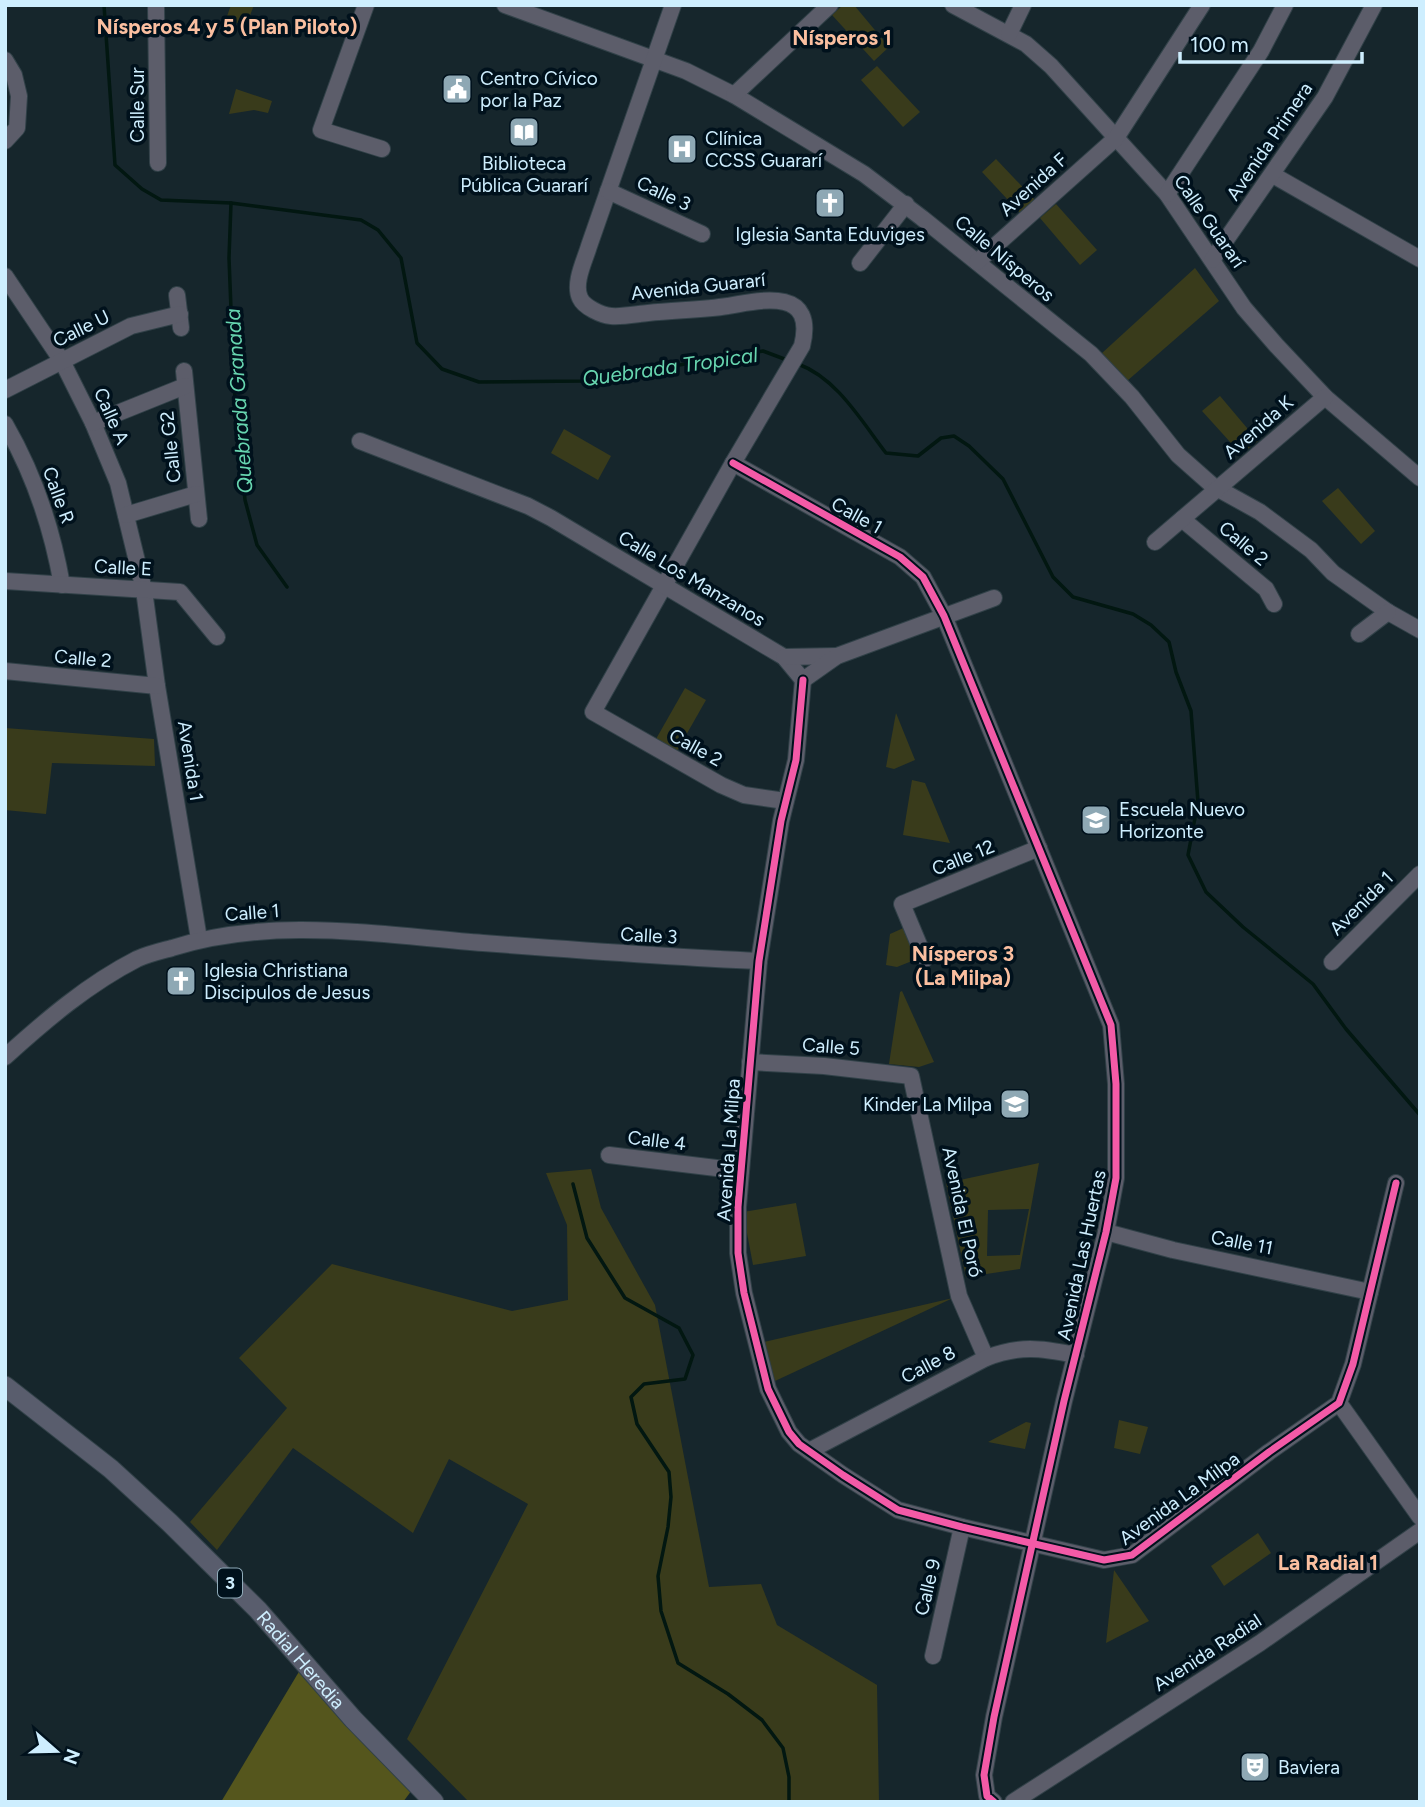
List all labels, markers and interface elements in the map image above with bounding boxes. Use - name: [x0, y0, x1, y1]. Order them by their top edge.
- district label: Nísperos 4 y 5 (Plan Piloto): [96, 14, 358, 39]
- scale bar: [1180, 21, 1362, 65]
- district label: Nísperos 1: [792, 25, 892, 50]
- text: 100 m: [1190, 32, 1249, 57]
- street label: Calle Sur: [126, 67, 149, 143]
- place label: Centro Cívico por la Paz: [480, 67, 598, 112]
- public building icon: Centro Cívico por la Paz: [440, 72, 474, 106]
- street label: Avenida Primera: [1221, 78, 1317, 205]
- library icon: Biblioteca Pública Guararí: [507, 115, 541, 149]
- place label: Clínica CCSS Guararí: [705, 127, 824, 172]
- hospital icon: Clínica CCSS Guararí: [665, 132, 699, 166]
- street label: Avenida F: [995, 148, 1072, 221]
- place label: Biblioteca Pública Guararí: [460, 152, 589, 197]
- street label: Calle Guararí: [1169, 170, 1251, 274]
- street label: Calle 3: [633, 171, 695, 216]
- church icon: Iglesia Santa Eduviges: [813, 186, 847, 220]
- street label: Calle Nísperos: [950, 210, 1059, 307]
- place label: Iglesia Santa Eduviges: [735, 223, 925, 246]
- street label: Avenida Guararí: [630, 268, 768, 305]
- street label: Calle U: [49, 305, 113, 352]
- water label: Quebrada Granada: [220, 308, 257, 494]
- water label: Quebrada Tropical: [581, 342, 760, 391]
- street label: Calle A: [89, 384, 134, 448]
- street label: Avenida K: [1219, 391, 1298, 464]
- street label: Calle G2: [155, 410, 186, 484]
- street label: Calle R: [38, 464, 79, 527]
- street label: Calle 1: [827, 492, 886, 539]
- street label: Calle 2: [1214, 516, 1273, 571]
- street label: Calle Los Manzanos: [614, 526, 769, 631]
- street label: Calle E: [93, 554, 153, 581]
- street label: Calle 2: [53, 645, 113, 672]
- street label: Avenida 1: [173, 719, 208, 803]
- street label: Calle 2: [665, 723, 726, 771]
- place label: Escuela Nuevo Horizonte: [1119, 798, 1245, 843]
- school or university icon: Escuela Nuevo Horizonte: [1079, 803, 1113, 837]
- street label: Calle 12: [929, 835, 998, 880]
- street label: Avenida 1: [1325, 867, 1398, 940]
- street label: Calle 1: [224, 899, 280, 926]
- street label: Calle 3: [620, 923, 678, 948]
- district label: Nísperos 3 (La Milpa): [912, 941, 1014, 990]
- place label: Iglesia Christiana Discipulos de Jesus: [204, 959, 370, 1004]
- church icon: Iglesia Christiana Discipulos de Jesus: [164, 964, 198, 998]
- street label: Calle 5: [801, 1033, 861, 1060]
- street label: Avenida La Milpa: [712, 1078, 745, 1222]
- school or university icon: Kinder La Milpa: [998, 1087, 1032, 1121]
- place label: Kinder La Milpa: [863, 1093, 992, 1116]
- street label: Calle 4: [626, 1126, 688, 1156]
- street label: Avenida El Poró: [937, 1145, 988, 1279]
- street label: Avenida Las Huertas: [1052, 1168, 1111, 1342]
- street label: Calle 11: [1209, 1225, 1275, 1260]
- street label: Calle 8: [897, 1341, 959, 1388]
- street label: Avenida La Milpa: [1115, 1447, 1244, 1550]
- district label: La Radial 1: [1278, 1550, 1378, 1575]
- street label: Calle 9: [910, 1556, 945, 1618]
- road number: 3: [218, 1568, 242, 1598]
- street label: Radial Heredia: [252, 1606, 350, 1714]
- street label: Avenida Radial: [1149, 1609, 1266, 1696]
- north arrow: [21, 1716, 91, 1786]
- text: N: [58, 1746, 85, 1767]
- theatre icon: Baviera: [1238, 1750, 1272, 1784]
- place label: Baviera: [1278, 1756, 1340, 1779]

